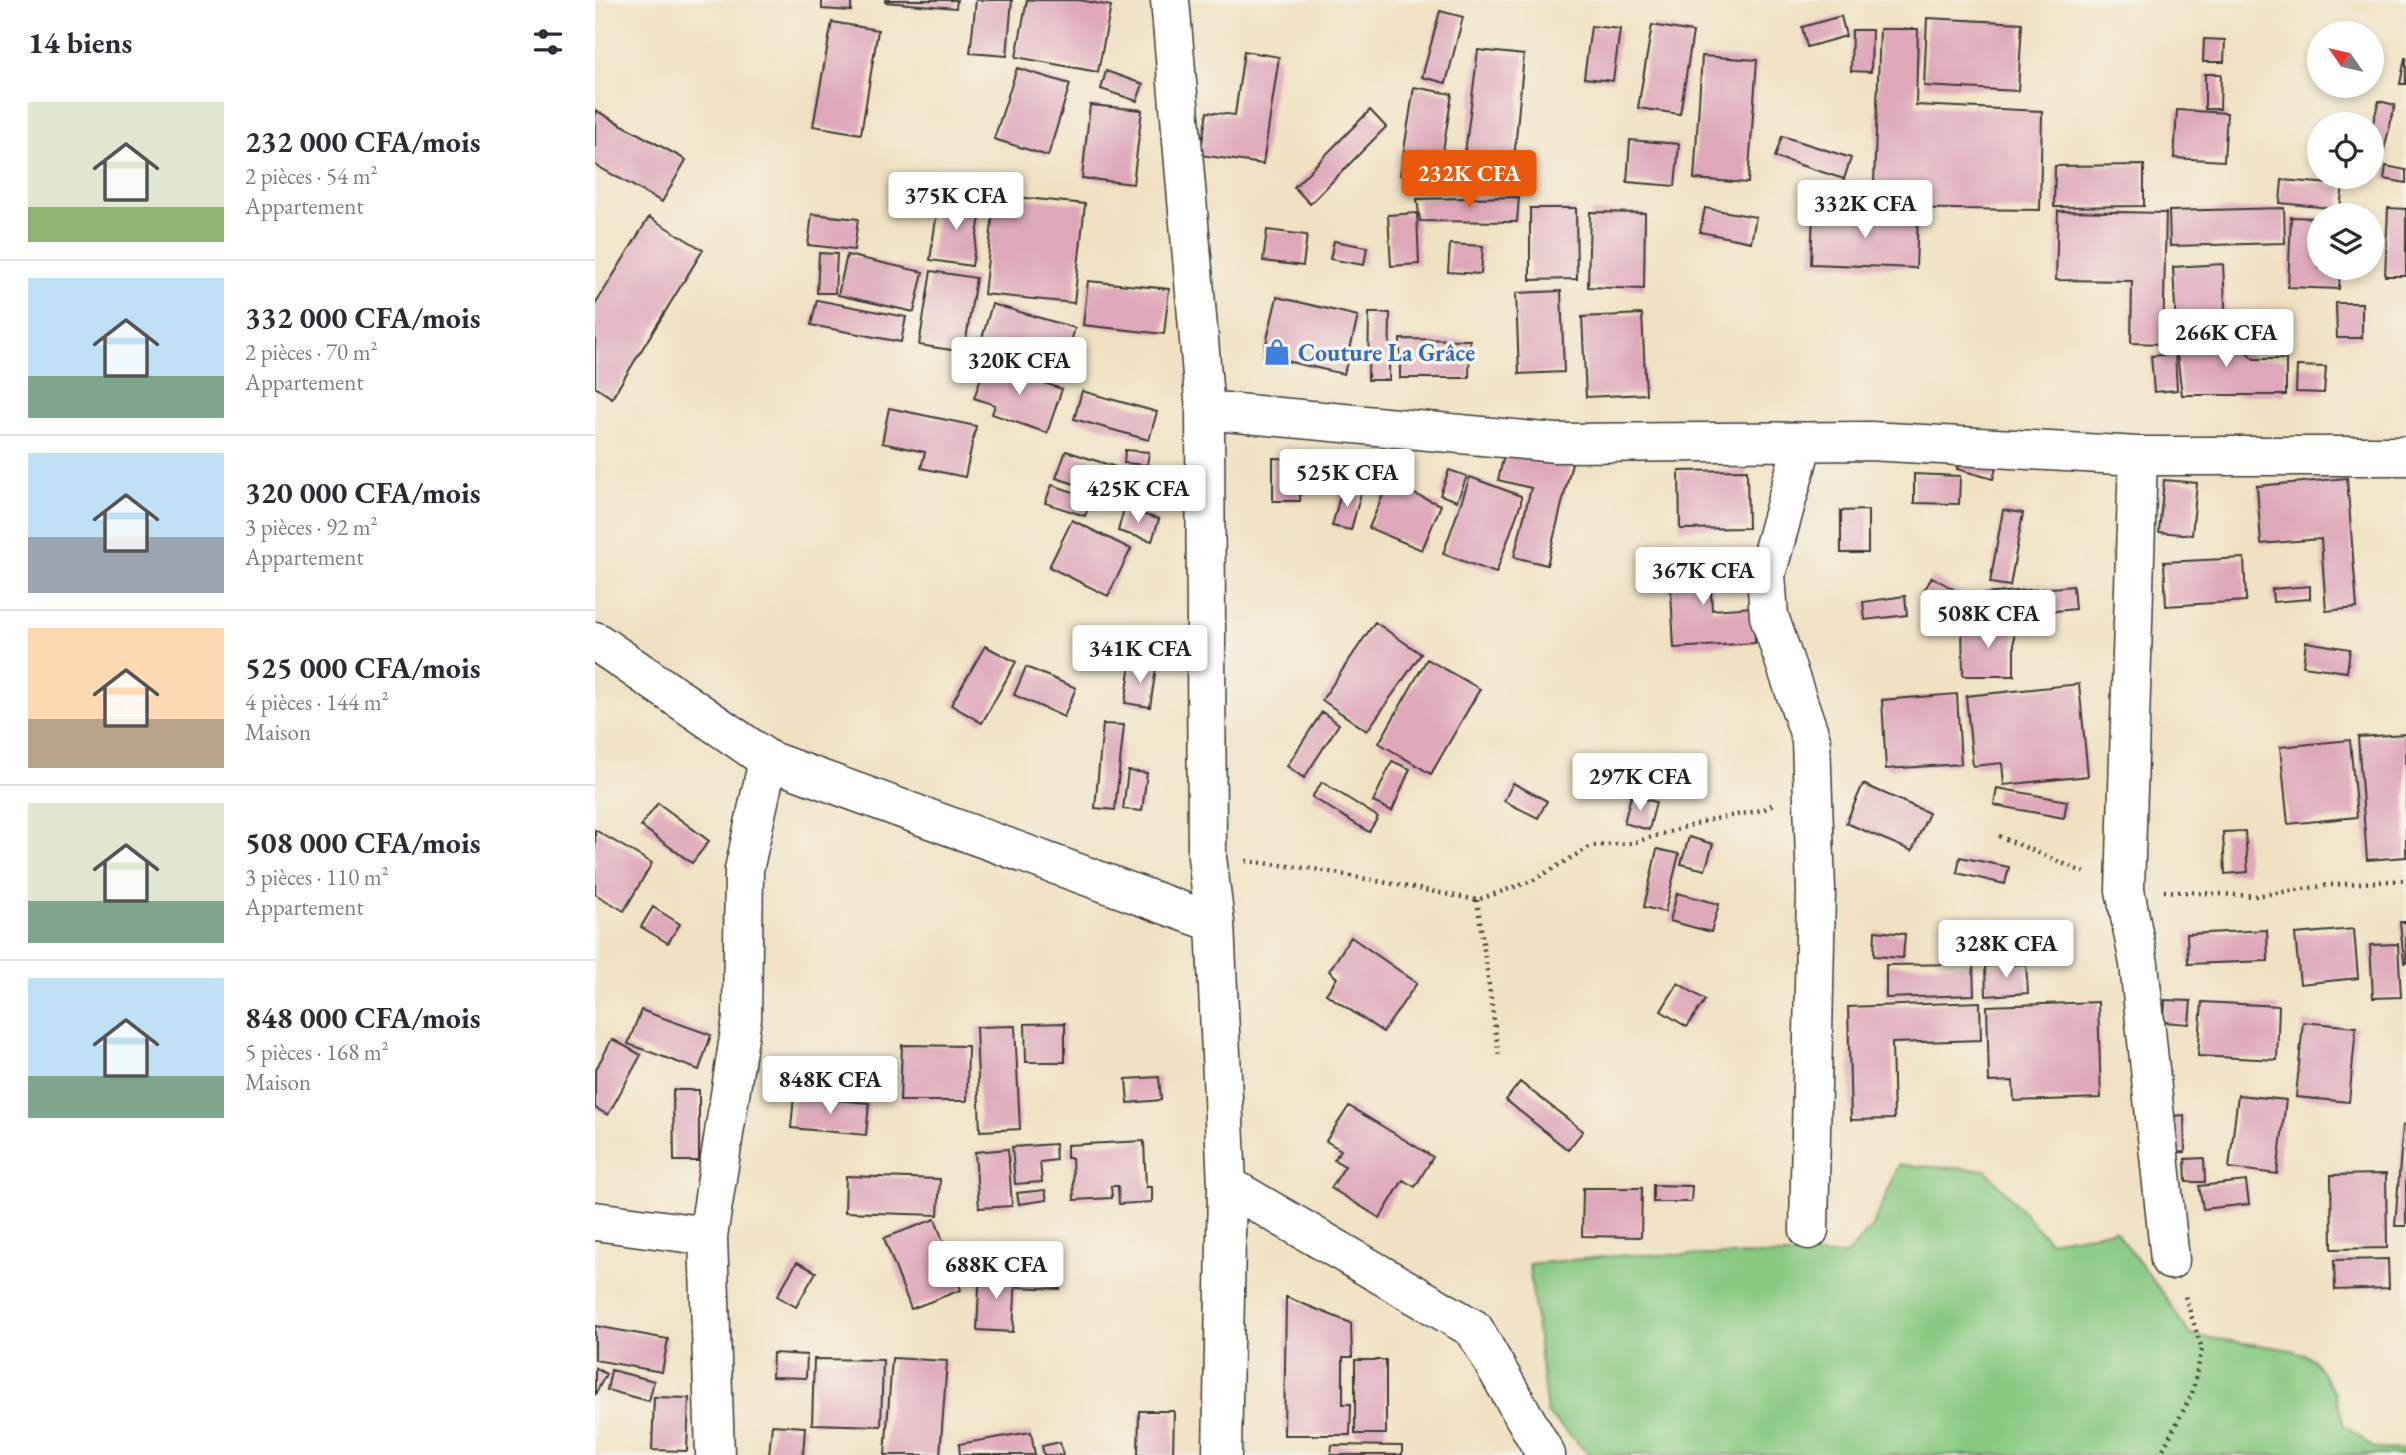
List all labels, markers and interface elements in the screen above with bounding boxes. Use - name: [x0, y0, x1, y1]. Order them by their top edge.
- north arrow: [2307, 21, 2383, 98]
- map controls: [2307, 21, 2384, 280]
- text: 14 biens: [28, 23, 132, 62]
- icon: filters: [529, 23, 567, 61]
- button: locate: [2307, 112, 2384, 189]
- text: 232 000 CFA/mois: [245, 122, 481, 161]
- icon: home: [84, 130, 168, 214]
- pin: 232K CFA: [1397, 150, 1541, 210]
- text: 232K CFA: [1417, 158, 1521, 188]
- text: 2 pièces · 54 m²: [245, 161, 378, 191]
- pin: 375K CFA: [884, 173, 1028, 232]
- text: 375K CFA: [904, 180, 1008, 210]
- pin: 332K CFA: [1793, 180, 1937, 240]
- text: 332K CFA: [1813, 188, 1917, 218]
- text: Appartement: [245, 191, 364, 221]
- button: layers: [2307, 203, 2384, 280]
- text: 332 000 CFA/mois: [245, 298, 481, 337]
- icon: home: [84, 306, 168, 390]
- pin: 266K CFA: [2154, 310, 2298, 369]
- text: 266K CFA: [2174, 317, 2278, 347]
- text: 2 pièces · 70 m²: [245, 337, 378, 367]
- shop icon: Couture La Grâce: [1262, 337, 1292, 367]
- place label: Couture La Grâce: [1298, 337, 1475, 368]
- pin: 320K CFA: [947, 338, 1091, 397]
- text: 320K CFA: [967, 345, 1071, 375]
- text: Appartement: [245, 367, 364, 397]
- pin: 525K CFA: [1275, 449, 1419, 509]
- text: 525K CFA: [1295, 457, 1399, 487]
- pin: 425K CFA: [1066, 466, 1210, 525]
- text: 320 000 CFA/mois: [245, 473, 481, 512]
- text: 425K CFA: [1086, 473, 1190, 503]
- icon: home: [84, 481, 168, 565]
- text: 3 pièces · 92 m²: [245, 512, 378, 542]
- text: Appartement: [245, 542, 364, 572]
- pin: 367K CFA: [1631, 548, 1775, 607]
- text: 367K CFA: [1651, 555, 1755, 585]
- pin: 508K CFA: [1916, 590, 2060, 650]
- text: 508K CFA: [1936, 598, 2040, 628]
- pin: 341K CFA: [1068, 626, 1212, 685]
- text: 341K CFA: [1088, 633, 1192, 663]
- text: 525 000 CFA/mois: [245, 648, 481, 687]
- icon: home: [84, 656, 168, 740]
- text: 4 pièces · 144 m²: [245, 687, 389, 717]
- text: Maison: [245, 717, 311, 747]
- pin: 297K CFA: [1568, 754, 1712, 813]
- text: 297K CFA: [1588, 761, 1692, 791]
- text: 508 000 CFA/mois: [245, 823, 481, 862]
- icon: home: [84, 831, 168, 915]
- text: 3 pièces · 110 m²: [245, 862, 389, 892]
- text: Appartement: [245, 892, 364, 922]
- pin: 328K CFA: [1934, 920, 2078, 980]
- text: 328K CFA: [1954, 928, 2058, 958]
- text: 848 000 CFA/mois: [245, 998, 481, 1037]
- icon: home: [84, 1006, 168, 1090]
- text: 5 pièces · 168 m²: [245, 1037, 389, 1067]
- pin: 848K CFA: [758, 1056, 902, 1116]
- text: 848K CFA: [778, 1064, 882, 1094]
- text: Maison: [245, 1067, 311, 1097]
- pin: 688K CFA: [924, 1242, 1068, 1301]
- text: 688K CFA: [944, 1249, 1048, 1279]

